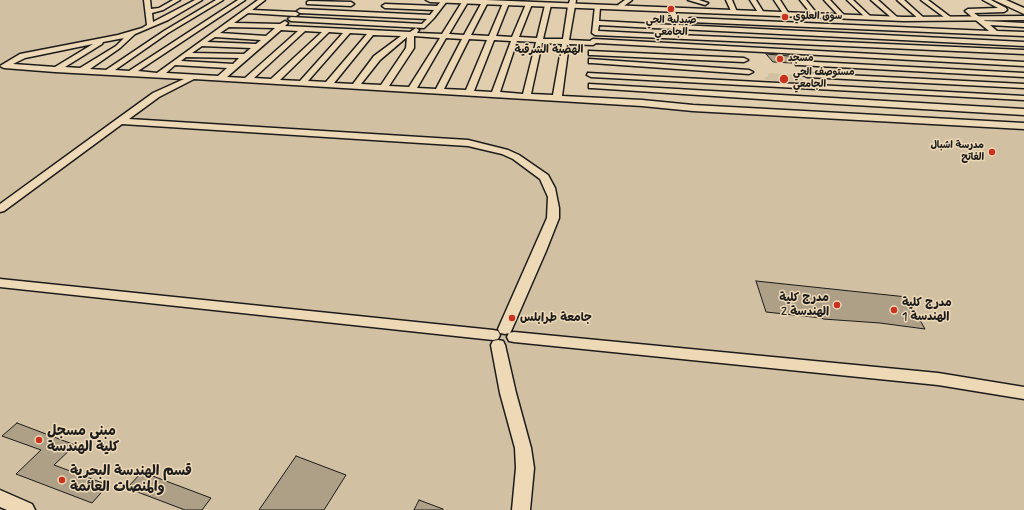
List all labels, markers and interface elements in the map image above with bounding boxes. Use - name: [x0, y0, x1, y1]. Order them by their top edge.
- marker: صيدلية الحي الجامعي: [666, 4, 676, 14]
- place label: سوق العلوي: [793, 11, 842, 23]
- marker: سوق العلوي: [780, 12, 790, 22]
- place label: صيدلية الحي الجامعي: [646, 15, 696, 38]
- district label: الهضبة الشرقية: [515, 44, 583, 58]
- place label: مسجد: [788, 53, 814, 65]
- marker: مسجد: [775, 54, 785, 64]
- place label: مستوصف الحي الجامعي: [793, 67, 855, 90]
- marker: مستوصف الحي الجامعي: [778, 73, 790, 85]
- place label: مدرسة اشبال الفاتح: [930, 140, 984, 164]
- marker: مدرسة اشبال الفاتح: [987, 147, 997, 157]
- place label: مدرج كلية الهندسة 2: [779, 291, 829, 319]
- place label: مدرج كلية الهندسة 1: [902, 296, 952, 324]
- marker: مدرج كلية الهندسة 2: [832, 300, 842, 310]
- marker: مدرج كلية الهندسة 1: [889, 305, 899, 315]
- place label: جامعة طرابلس: [520, 311, 592, 325]
- marker: جامعة طرابلس: [507, 313, 517, 323]
- place label: مبنى مسجل كلية الهندسة: [47, 424, 119, 456]
- marker: مبنى مسجل كلية الهندسة: [34, 435, 44, 445]
- place label: قسم الهندسة البحرية والمنصات العائمة: [70, 464, 192, 496]
- marker: قسم الهندسة البحرية والمنصات العائمة: [57, 475, 67, 485]

